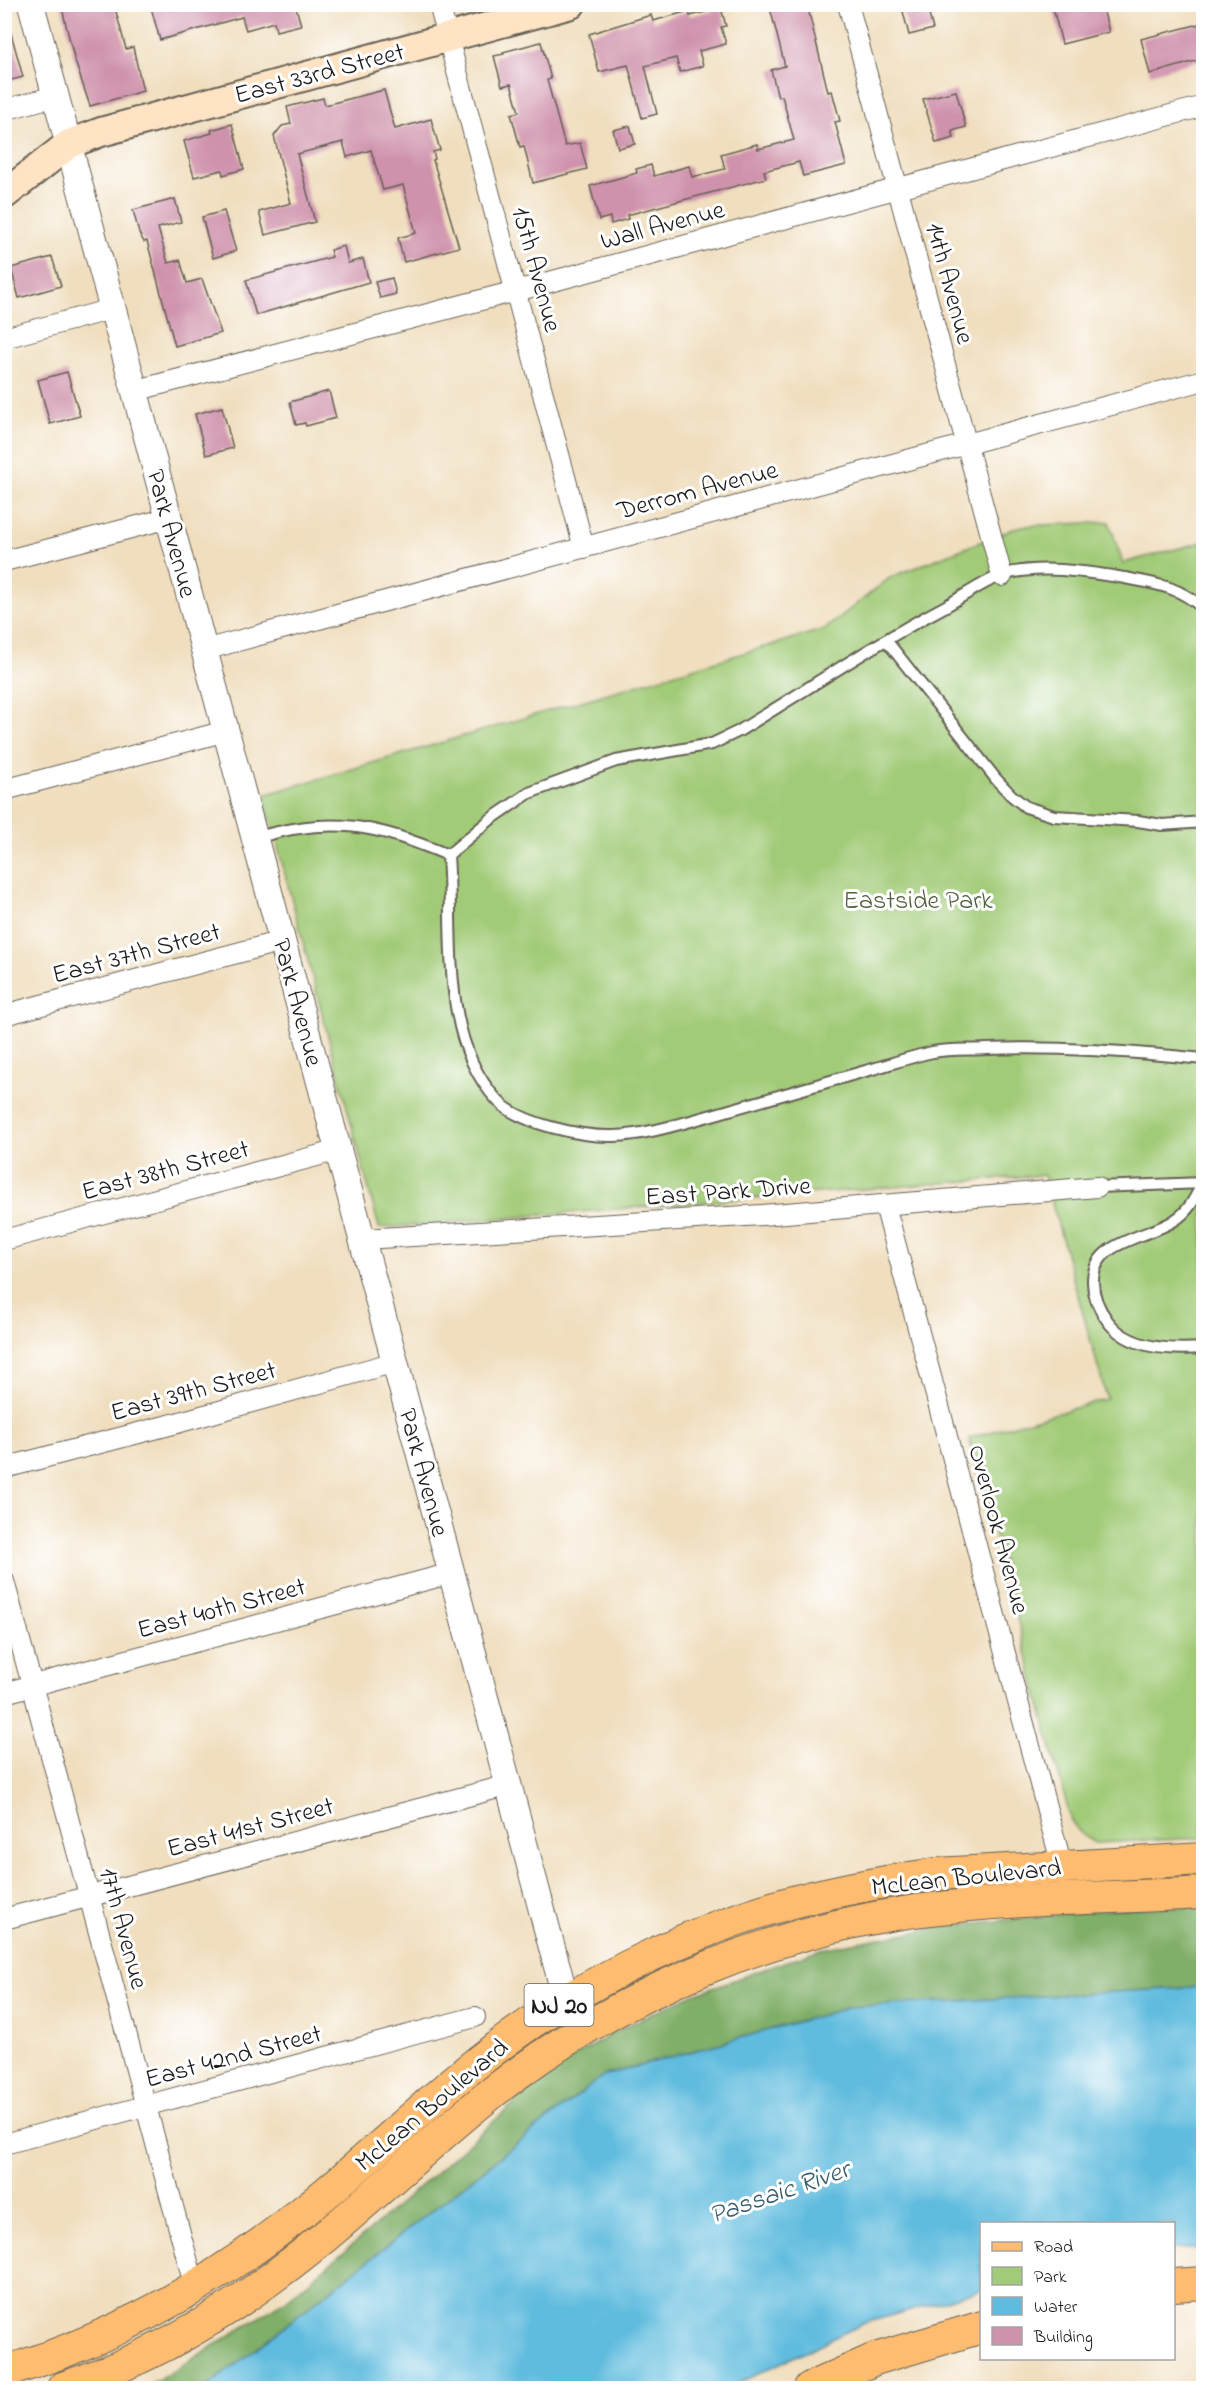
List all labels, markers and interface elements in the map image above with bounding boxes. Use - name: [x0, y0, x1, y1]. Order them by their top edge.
- street label: East 33rd Street: [231, 34, 409, 116]
- street label: Wall Avenue: [596, 192, 729, 262]
- street label: 15th Avenue: [500, 203, 570, 337]
- street label: 14th Avenue: [914, 219, 983, 349]
- street label: Derrom Avenue: [612, 452, 783, 532]
- street label: Park Avenue: [135, 465, 206, 602]
- park label: Eastside Park: [843, 883, 993, 921]
- street label: East 37th Street: [48, 914, 225, 996]
- street label: Park Avenue: [261, 934, 332, 1071]
- street label: East 38th Street: [78, 1131, 254, 1212]
- street label: East Park Drive: [644, 1168, 813, 1218]
- street label: East 39th Street: [107, 1352, 281, 1433]
- street label: Park Avenue: [387, 1404, 458, 1541]
- street label: Overlook Avenue: [956, 1441, 1038, 1619]
- street label: East 40th Street: [133, 1569, 311, 1651]
- street label: East 41st Street: [163, 1788, 339, 1869]
- street label: McLean Boulevard: [870, 1850, 1063, 1908]
- street label: 17th Avenue: [88, 1864, 157, 1994]
- road number: NJ 20: [524, 1984, 594, 2026]
- street label: East 42nd Street: [141, 2016, 327, 2100]
- street label: McLean Boulevard: [348, 2030, 518, 2182]
- water label: Passaic River: [705, 2150, 858, 2236]
- legend: [980, 2222, 1175, 2360]
- text: Road: [1034, 2235, 1073, 2261]
- text: Park: [1034, 2265, 1067, 2291]
- text: Water: [1034, 2295, 1078, 2321]
- text: Building: [1033, 2325, 1093, 2352]

